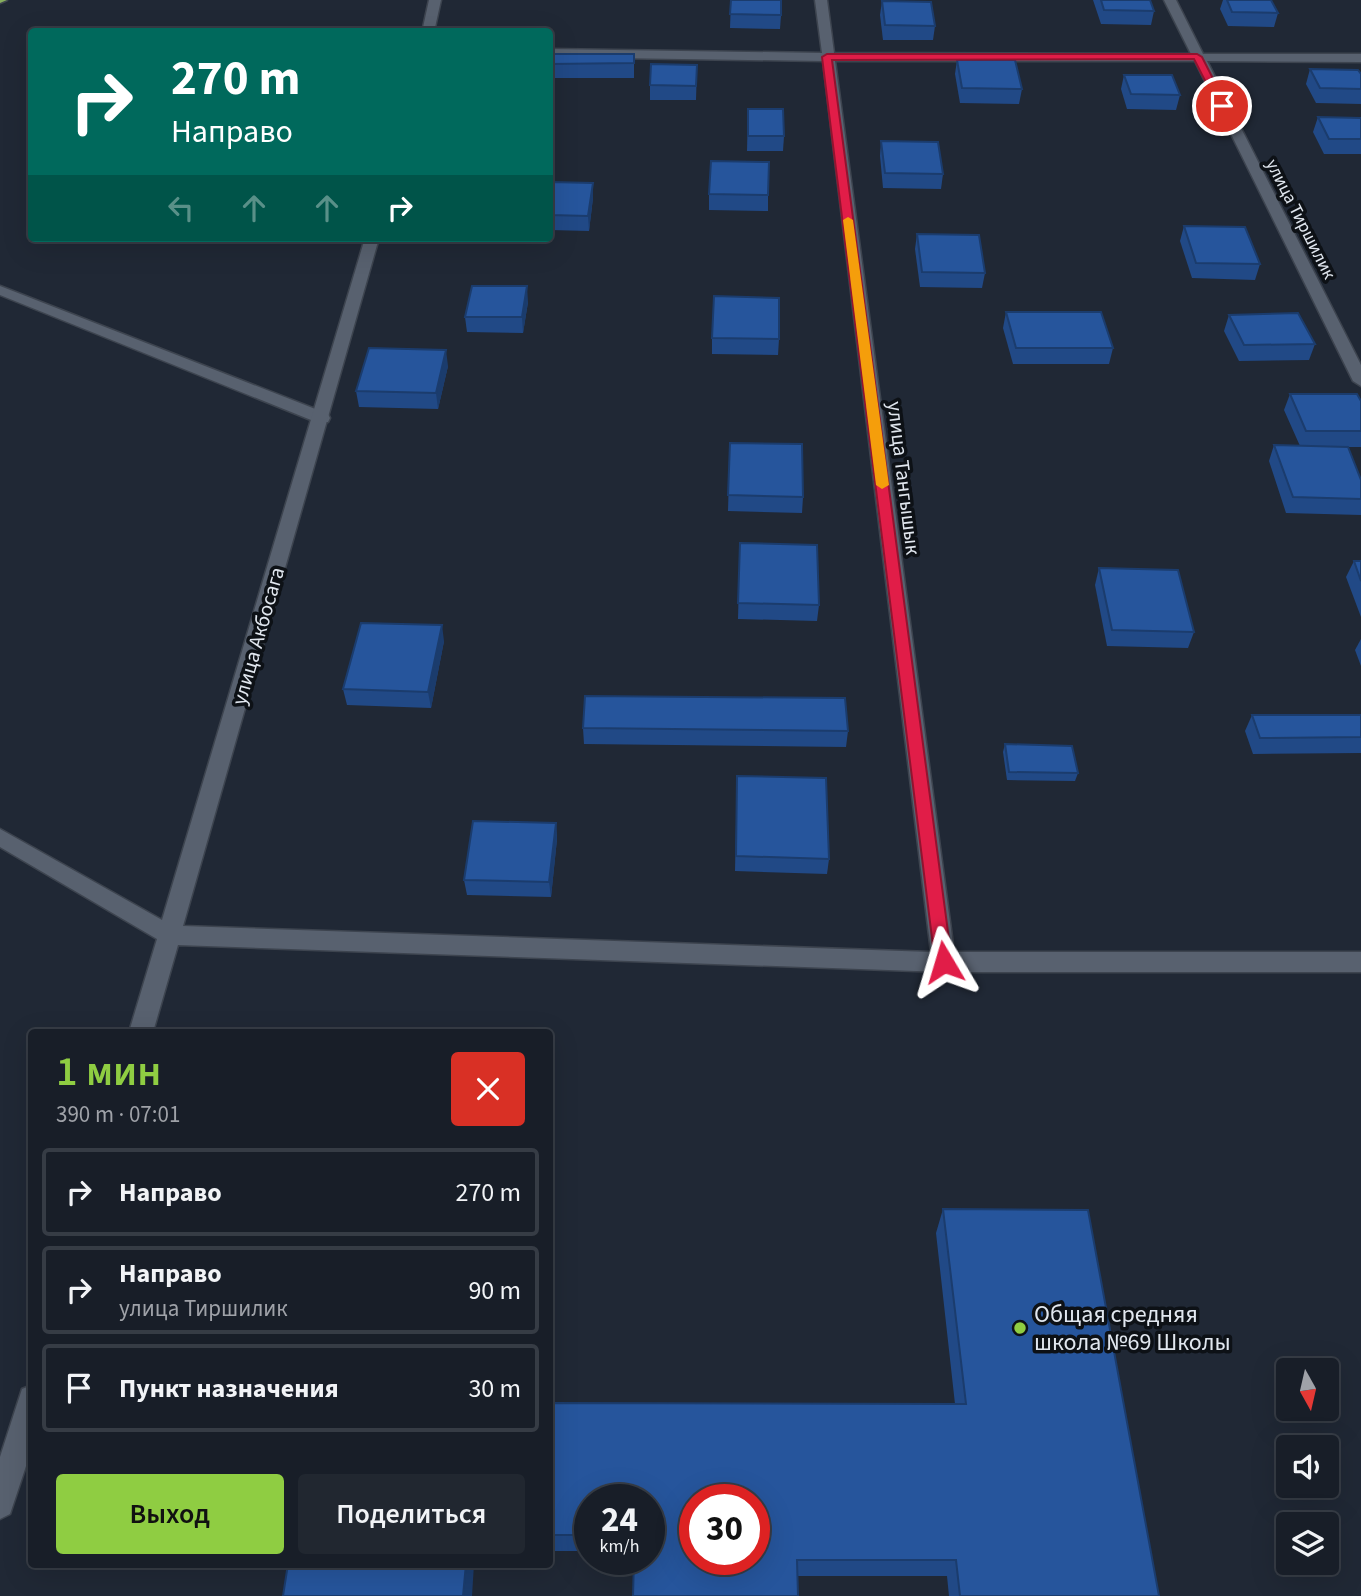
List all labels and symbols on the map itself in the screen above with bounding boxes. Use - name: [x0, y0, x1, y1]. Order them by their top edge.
- pin: [1192, 76, 1252, 136]
- street label: улица Тиршилик: [1259, 155, 1342, 284]
- street label: улица Тангышык: [880, 400, 928, 557]
- street label: улица Акбосага: [224, 563, 292, 709]
- position arrow: [907, 925, 981, 999]
- place label: Общая средняя школа №69 Школы: [1034, 1297, 1231, 1360]
- marker: Общая средняя школа №69 Школы: [1012, 1320, 1028, 1336]
- north arrow: [1276, 1358, 1339, 1421]
- speed limit sign: 30: [679, 1484, 770, 1575]

